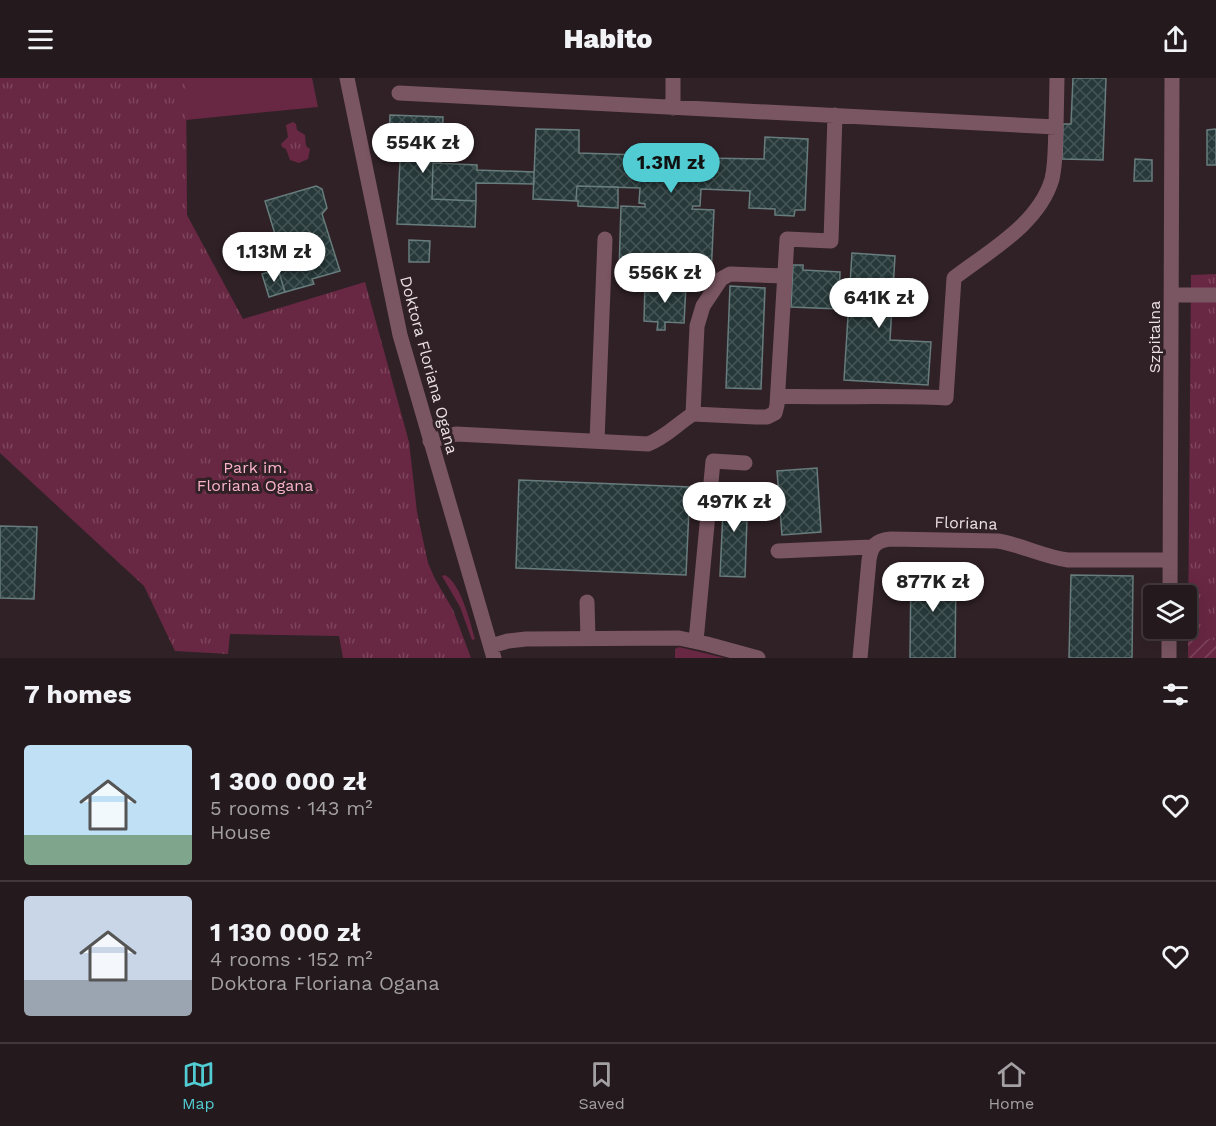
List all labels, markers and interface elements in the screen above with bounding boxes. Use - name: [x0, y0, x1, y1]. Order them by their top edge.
- icon: menu: [24, 23, 57, 56]
- text: Habito: [564, 23, 653, 55]
- icon: share: [1159, 23, 1192, 56]
- pin: 554K zł: [368, 123, 478, 174]
- text: 554K zł: [386, 130, 460, 154]
- pin: 1.3M zł: [616, 143, 726, 194]
- text: 1.3M zł: [637, 150, 705, 174]
- pin: 1.13M zł: [212, 232, 336, 283]
- text: 1.13M zł: [236, 239, 312, 263]
- pin: 556K zł: [610, 253, 720, 304]
- text: 556K zł: [628, 260, 702, 284]
- street label: Doktora Floriana Ogana: [396, 274, 462, 456]
- pin: 641K zł: [824, 278, 934, 329]
- text: 641K zł: [843, 285, 915, 309]
- street label: Szpitalna: [1145, 301, 1164, 373]
- park label: Park im. Floriana Ogana: [197, 458, 313, 495]
- pin: 497K zł: [679, 482, 789, 533]
- text: 497K zł: [697, 489, 771, 513]
- street label: Floriana: [934, 512, 998, 534]
- pin: 877K zł: [878, 562, 988, 613]
- text: 877K zł: [896, 569, 970, 593]
- map controls: [1143, 585, 1197, 639]
- button: layers: [1143, 585, 1197, 639]
- icon: filters: [1159, 678, 1192, 711]
- text: 7 homes: [24, 679, 132, 709]
- text: 1 300 000 zł: [210, 766, 366, 796]
- icon: home: [72, 769, 144, 841]
- icon: heart: [1159, 789, 1192, 822]
- text: 5 rooms · 143 m²: [210, 796, 373, 820]
- text: House: [210, 820, 271, 844]
- text: 1 130 000 zł: [210, 917, 361, 947]
- icon: home: [72, 920, 144, 992]
- icon: heart: [1159, 940, 1192, 973]
- text: 4 rooms · 152 m²: [210, 947, 373, 971]
- text: Doktora Floriana Ogana: [210, 971, 440, 995]
- tab: Map: [182, 1058, 215, 1113]
- tab: Saved: [578, 1058, 625, 1113]
- tab: Home: [988, 1058, 1034, 1113]

